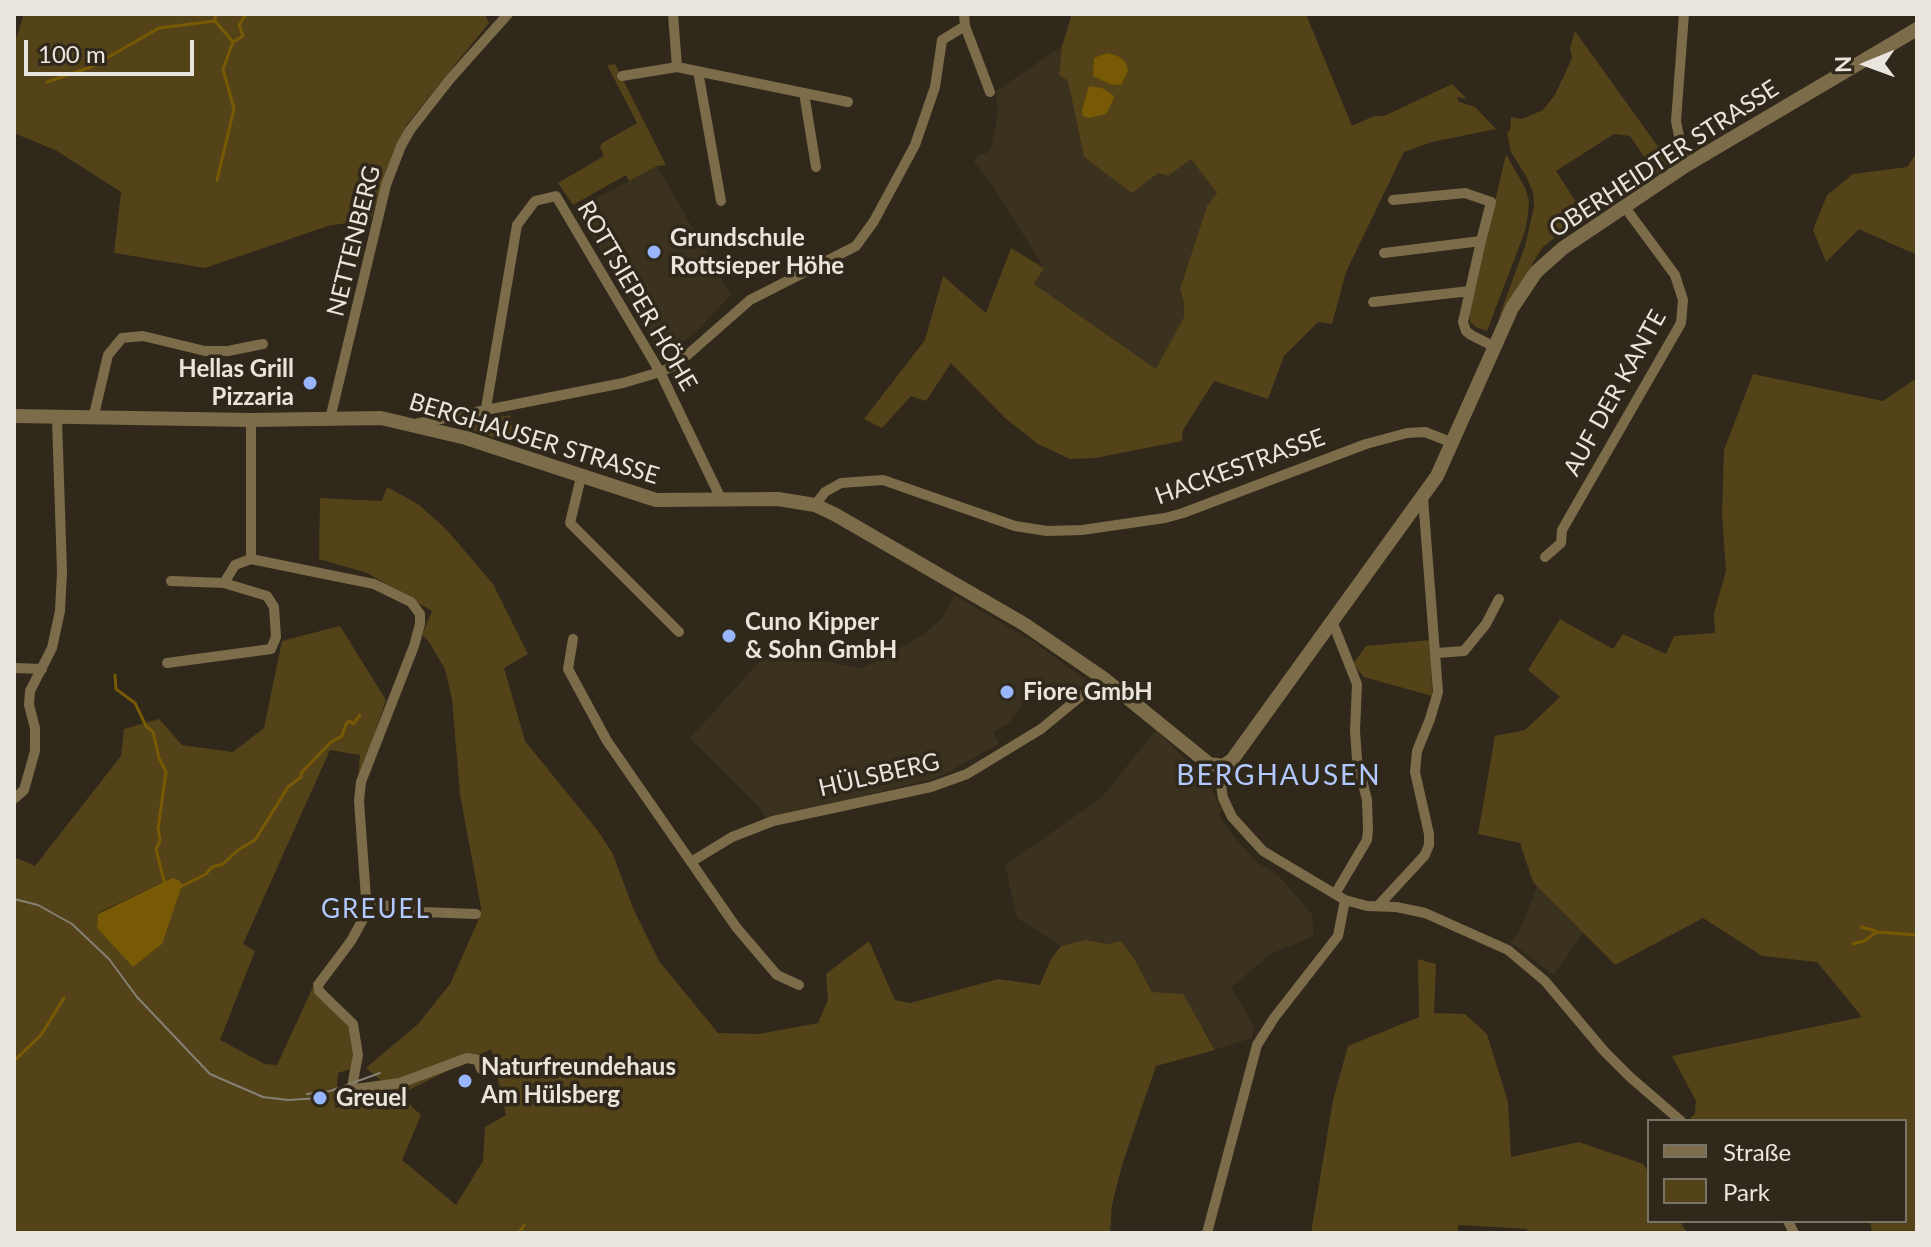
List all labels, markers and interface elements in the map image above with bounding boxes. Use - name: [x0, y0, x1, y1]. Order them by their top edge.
- scale bar: [28, 24, 198, 74]
- north arrow: [1827, 24, 1907, 104]
- text: 100 m: [38, 39, 106, 68]
- text: N: [1829, 56, 1856, 73]
- street label: OBERHEIDTER STRASSE: [1544, 74, 1784, 244]
- street label: NETTENBERG: [321, 163, 387, 319]
- street label: ROTTSIEPER HÖHE: [571, 196, 703, 396]
- place label: Grundschule Rottsieper Höhe: [670, 224, 844, 280]
- marker: Grundschule Rottsieper Höhe: [645, 243, 663, 261]
- street label: AUF DER KANTE: [1558, 305, 1672, 481]
- place label: Hellas Grill Pizzaria: [178, 355, 294, 411]
- marker: Hellas Grill Pizzaria: [301, 374, 319, 392]
- street label: BERGHAUSER STRASSE: [405, 387, 663, 491]
- street label: HACKESTRASSE: [1151, 423, 1329, 511]
- place label: Cuno Kipper & Sohn GmbH: [745, 608, 897, 664]
- marker: Cuno Kipper & Sohn GmbH: [720, 627, 738, 645]
- place label: Fiore GmbH: [1023, 678, 1153, 706]
- marker: Fiore GmbH: [998, 683, 1016, 701]
- street label: HÜLSBERG: [816, 747, 942, 803]
- district label: BERGHAUSEN: [1176, 759, 1382, 793]
- district label: GREUEL: [321, 894, 431, 926]
- place label: Naturfreundehaus Am Hülsberg: [481, 1053, 676, 1109]
- marker: Naturfreundehaus Am Hülsberg: [456, 1072, 474, 1090]
- place label: Greuel: [336, 1084, 407, 1112]
- marker: Greuel: [311, 1089, 329, 1107]
- legend: [1647, 1119, 1907, 1223]
- text: Straße: [1723, 1137, 1791, 1166]
- text: Park: [1723, 1177, 1770, 1206]

